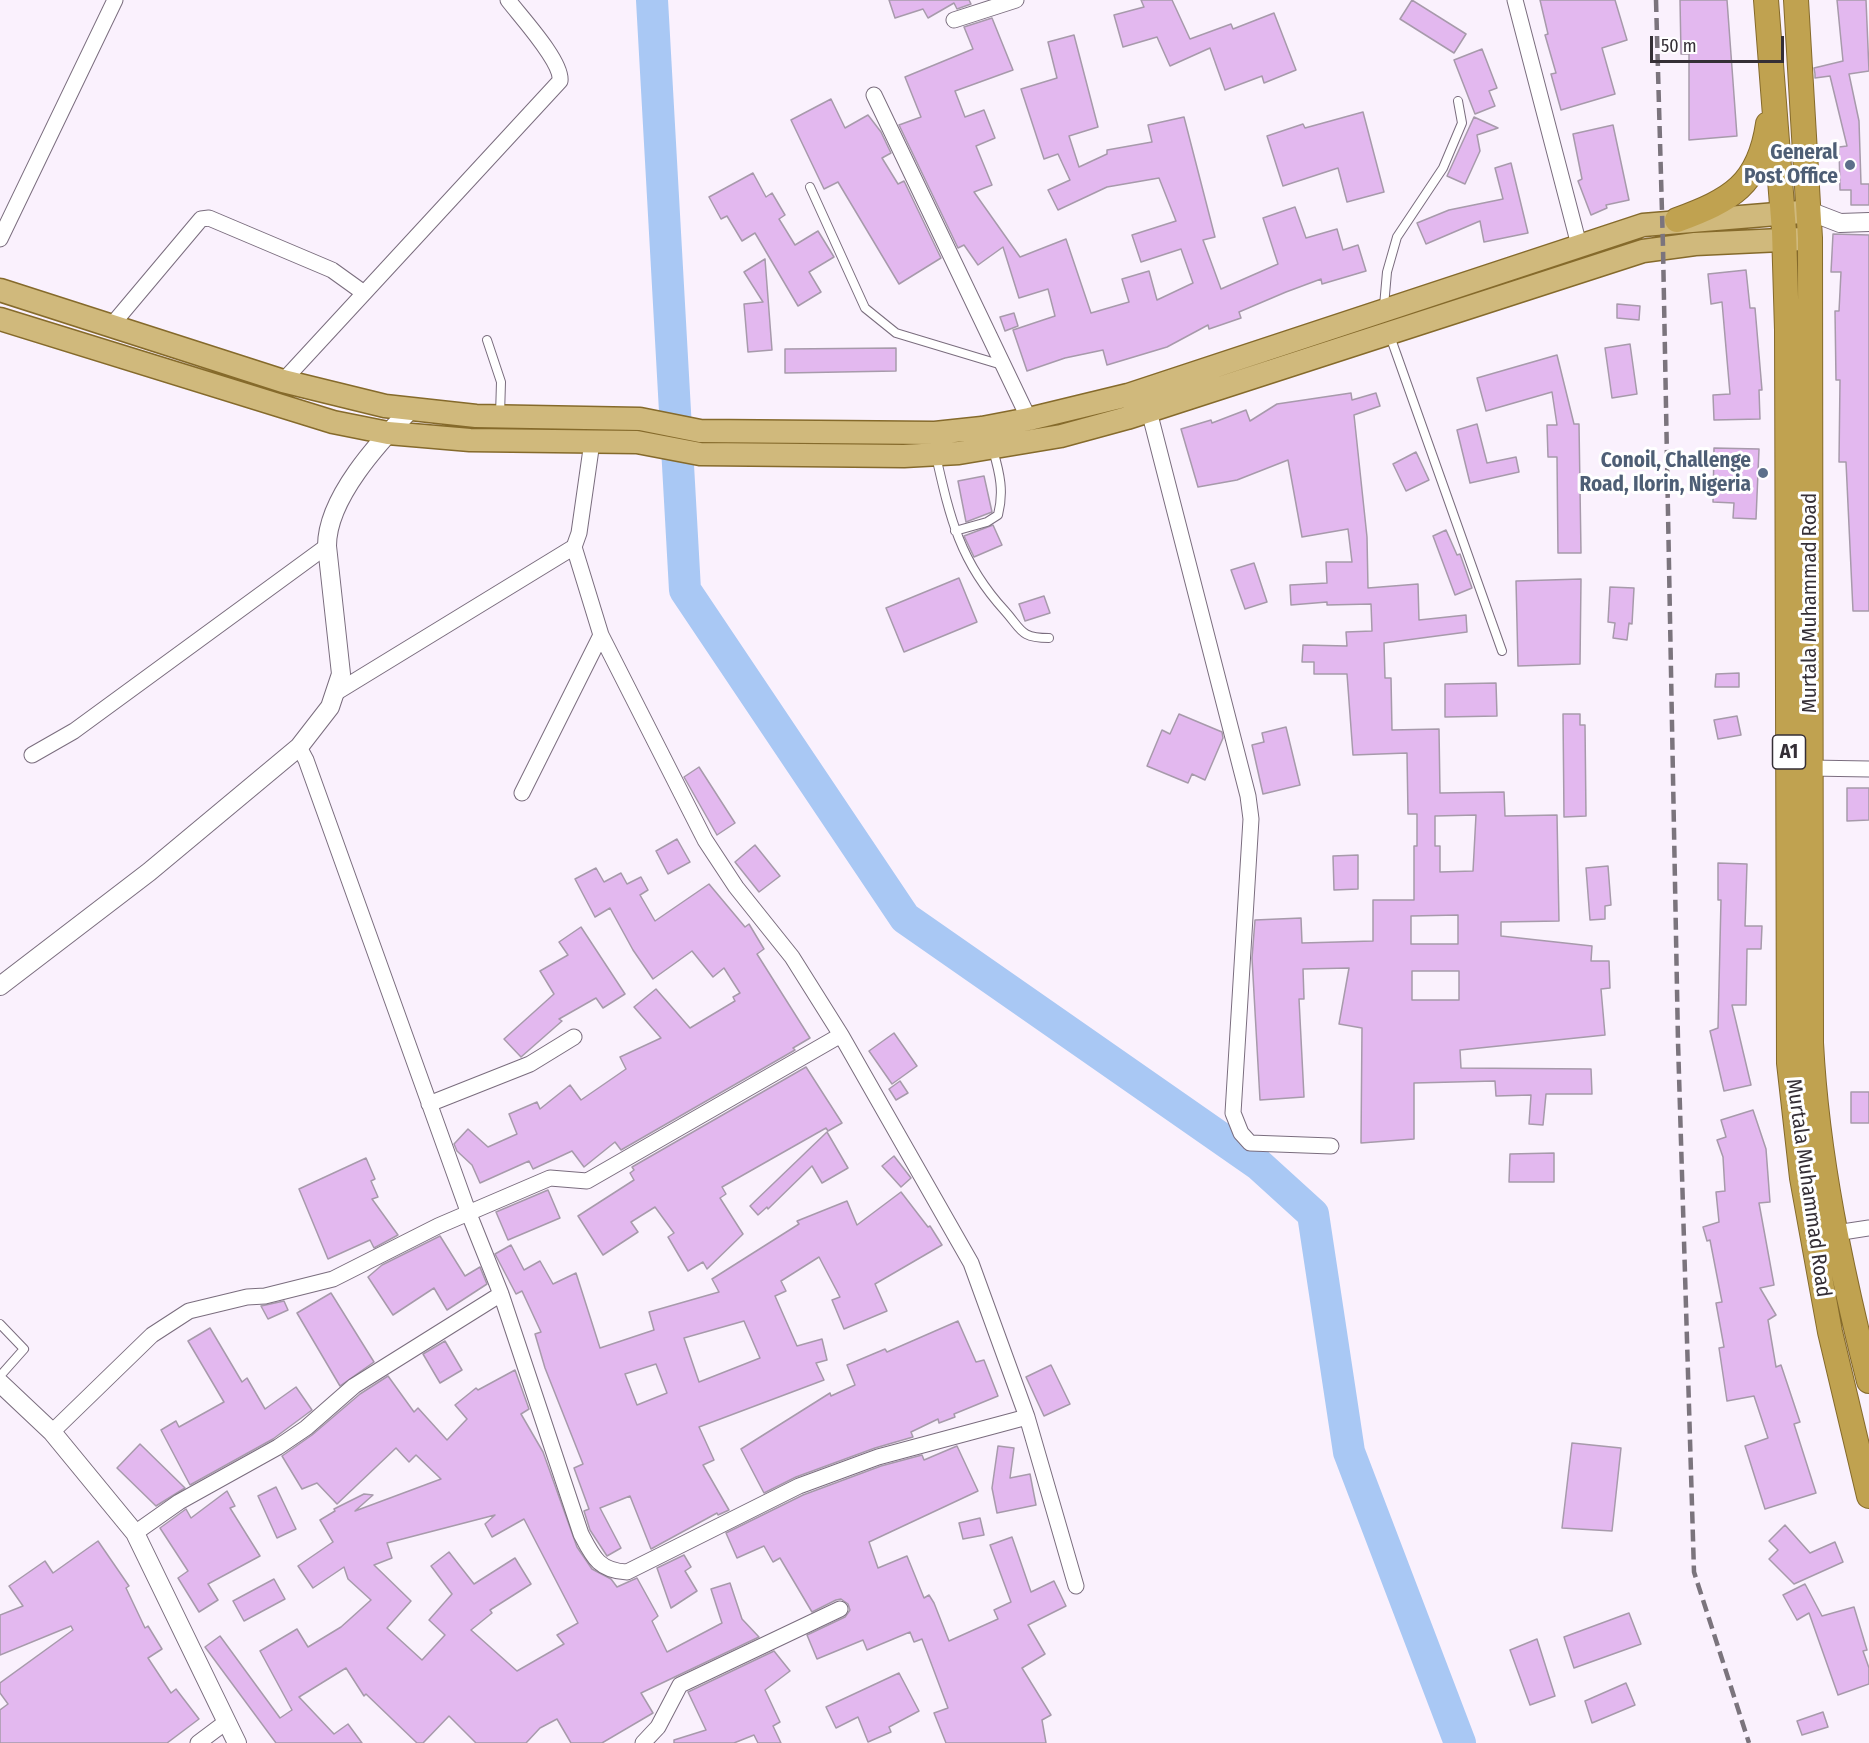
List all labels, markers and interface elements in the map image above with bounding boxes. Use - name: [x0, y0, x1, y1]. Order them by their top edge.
- scale bar: [1653, 24, 1786, 62]
- text: 50 m: [1661, 35, 1697, 57]
- place label: General Post Office: [1744, 140, 1838, 190]
- marker: General Post Office: [1843, 158, 1857, 172]
- place label: Conoil, Challenge Road, Ilorin, Nigeria: [1580, 448, 1751, 498]
- marker: Conoil, Challenge Road, Ilorin, Nigeria: [1756, 466, 1770, 480]
- street label: Murtala Muhammad Road: [1797, 493, 1823, 713]
- road number: A1: [1772, 735, 1806, 769]
- street label: Murtala Muhammad Road: [1780, 1077, 1836, 1299]

